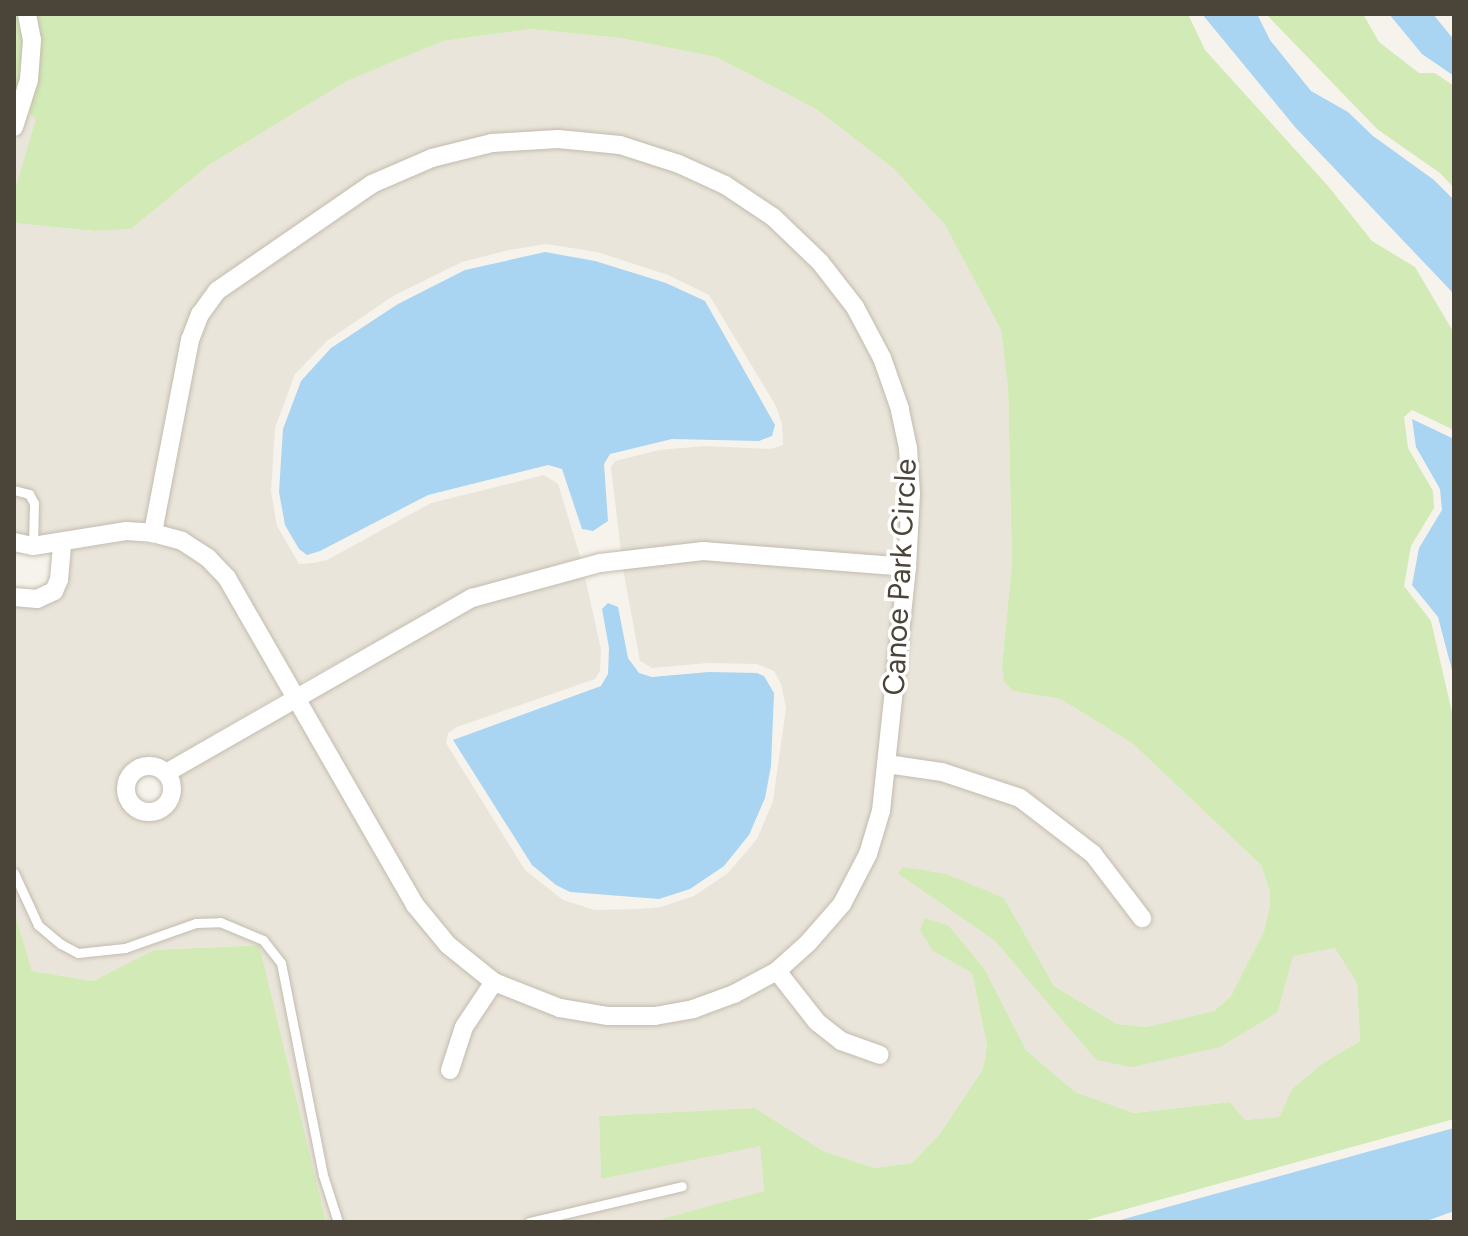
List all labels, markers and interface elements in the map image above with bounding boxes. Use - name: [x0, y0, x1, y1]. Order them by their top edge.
- street label: Canoe Park Circle: [876, 458, 924, 696]

